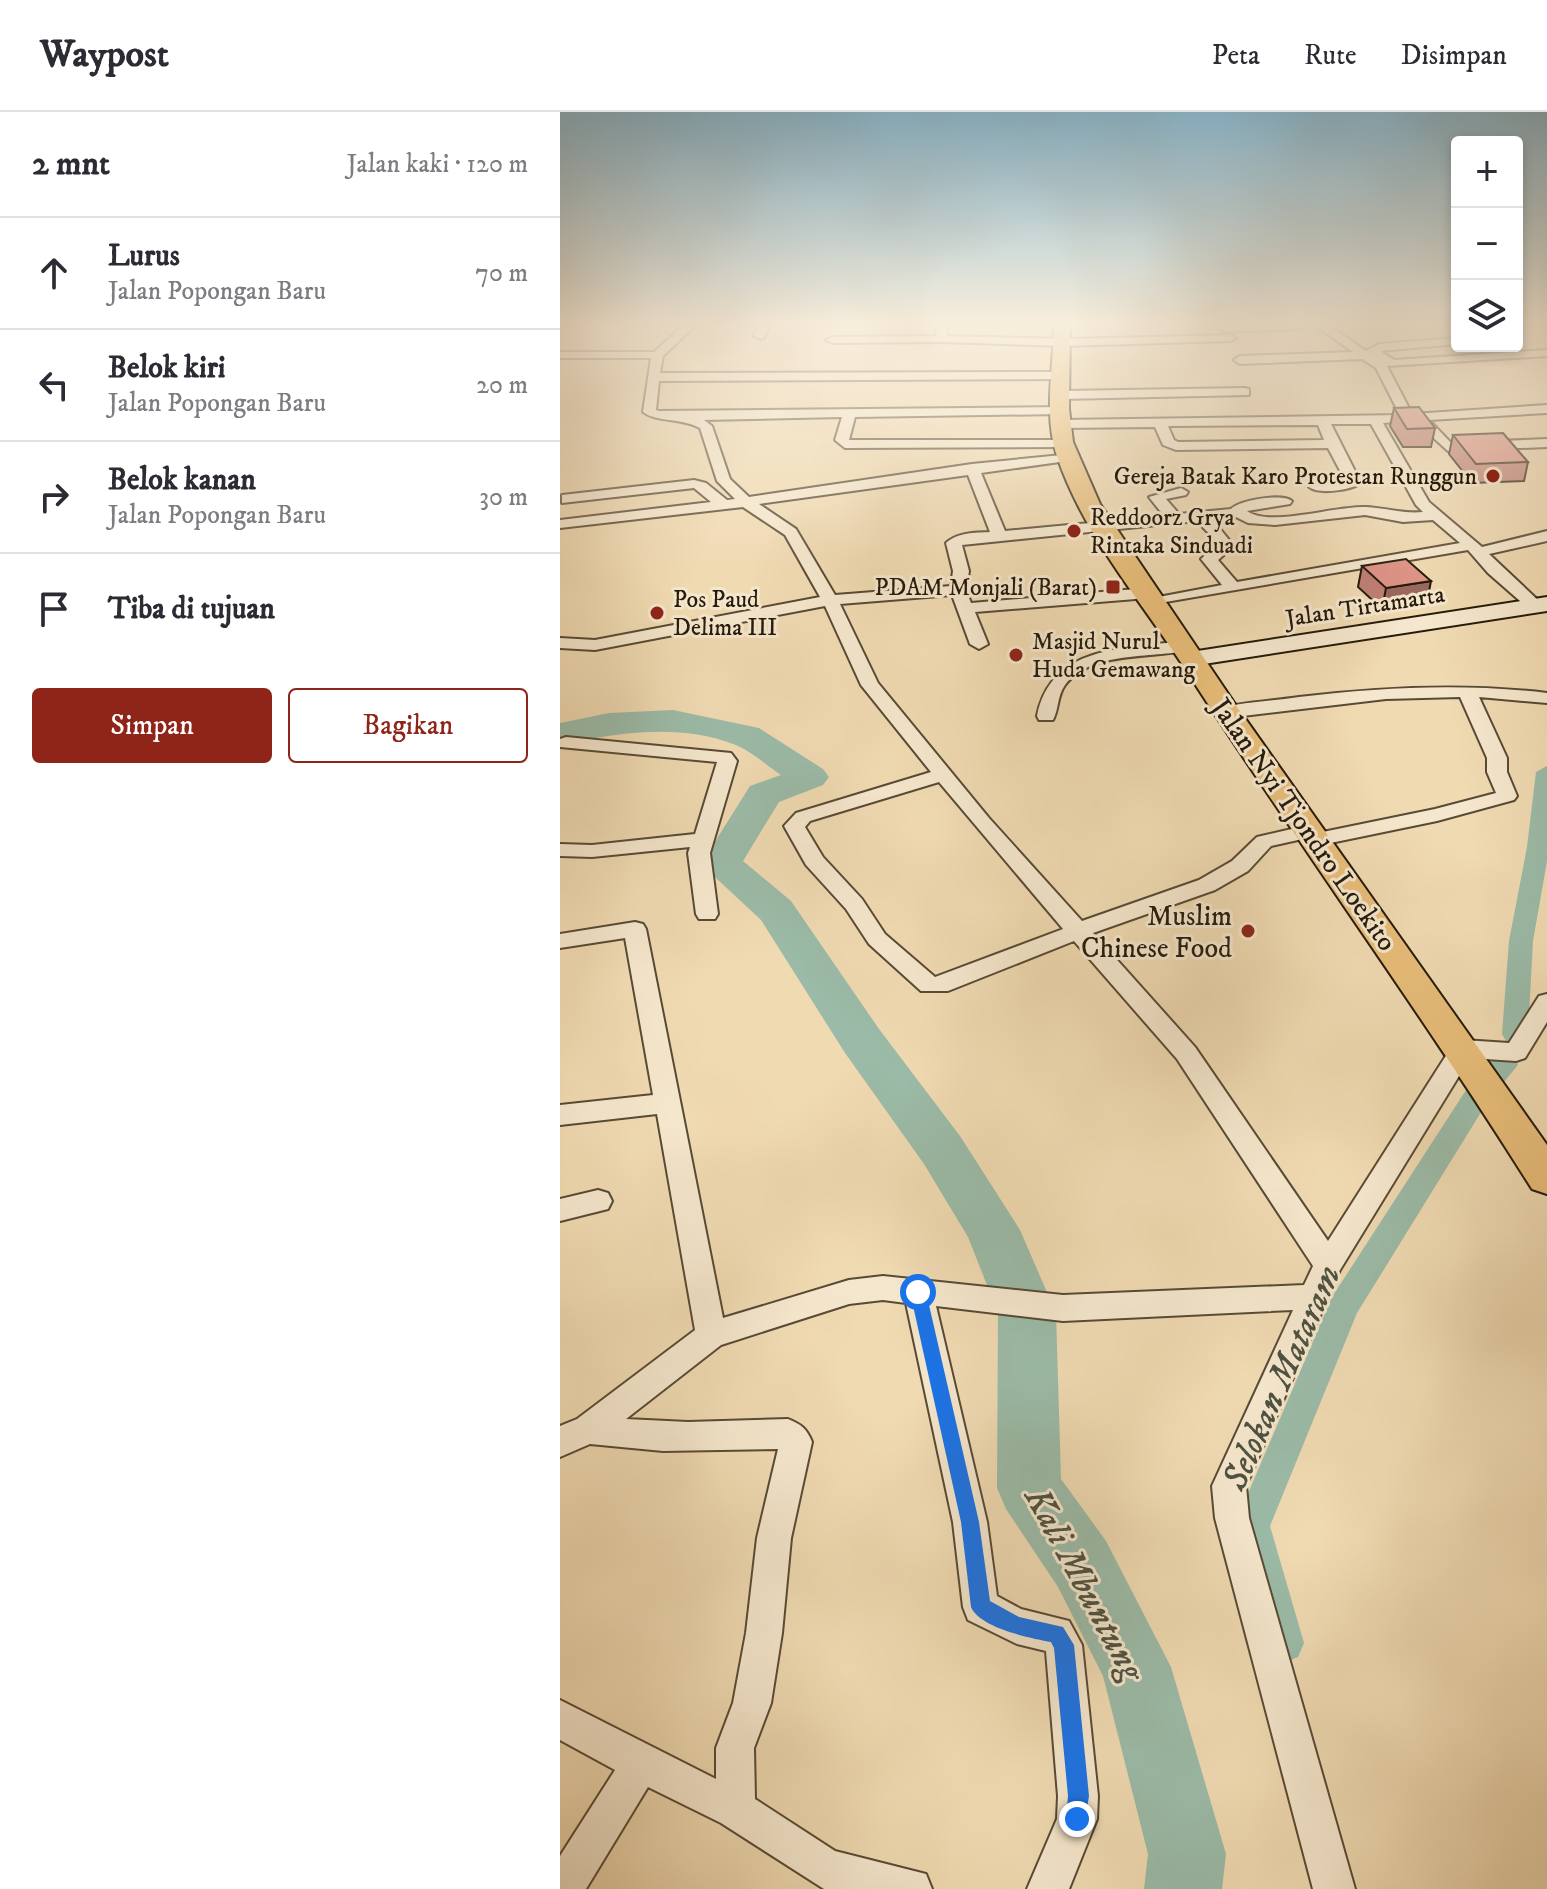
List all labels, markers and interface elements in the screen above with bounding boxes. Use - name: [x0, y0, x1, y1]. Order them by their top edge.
- text: Waypost: [40, 31, 169, 79]
- text: Peta: [1212, 38, 1260, 73]
- text: Rute: [1304, 38, 1357, 73]
- text: Disimpan: [1401, 38, 1507, 73]
- map controls: [1451, 136, 1523, 352]
- button: +: [1451, 136, 1523, 208]
- text: 2 mnt: [32, 143, 110, 185]
- text: Jalan kaki · 120 m: [347, 148, 528, 181]
- button: −: [1451, 208, 1523, 280]
- text: Lurus: [108, 238, 180, 275]
- icon: ahead: [32, 251, 76, 295]
- text: 70 m: [475, 257, 528, 290]
- text: Jalan Popongan Baru: [108, 275, 326, 308]
- button: layers: [1451, 280, 1523, 352]
- text: Belok kiri: [108, 350, 226, 387]
- icon: left: [32, 363, 76, 407]
- text: 20 m: [476, 369, 528, 402]
- text: Jalan Popongan Baru: [108, 387, 326, 420]
- text: Belok kanan: [108, 462, 256, 499]
- place label: Gereja Batak Karo Protestan Runggun: [1114, 462, 1477, 492]
- marker: Gereja Batak Karo Protestan Runggun: [1484, 467, 1502, 485]
- icon: right: [32, 475, 76, 519]
- text: 30 m: [479, 481, 528, 514]
- text: Jalan Popongan Baru: [108, 499, 326, 532]
- place label: Reddoorz Grya Rintaka Sinduadi: [1090, 503, 1253, 561]
- marker: Reddoorz Grya Rintaka Sinduadi: [1065, 522, 1083, 540]
- place label: PDAM Monjali (Barat): [874, 573, 1097, 603]
- marker: PDAM Monjali (Barat): [1104, 578, 1122, 596]
- street label: Jalan Tirtamarta: [1282, 579, 1448, 635]
- place label: Pos Paud Delima III: [673, 585, 777, 643]
- icon: arrive: [32, 587, 76, 631]
- text: Tiba di tujuan: [108, 591, 275, 628]
- marker: Pos Paud Delima III: [648, 604, 666, 622]
- place label: Masjid Nurul Huda Gemawang: [1032, 627, 1196, 685]
- marker: Masjid Nurul Huda Gemawang: [1007, 646, 1025, 664]
- button: Simpan: [32, 688, 272, 763]
- button: Bagikan: [288, 688, 528, 763]
- street label: Jalan Nyi Tjondro Loekito: [1201, 689, 1404, 958]
- place label: Muslim Chinese Food: [1081, 899, 1232, 966]
- marker: Muslim Chinese Food: [1239, 922, 1257, 940]
- water label: Selokan Mataram: [1212, 1259, 1352, 1498]
- route start: [900, 1274, 936, 1310]
- water label: Kali Mbuntung: [1013, 1478, 1155, 1692]
- route end: [1059, 1801, 1095, 1837]

